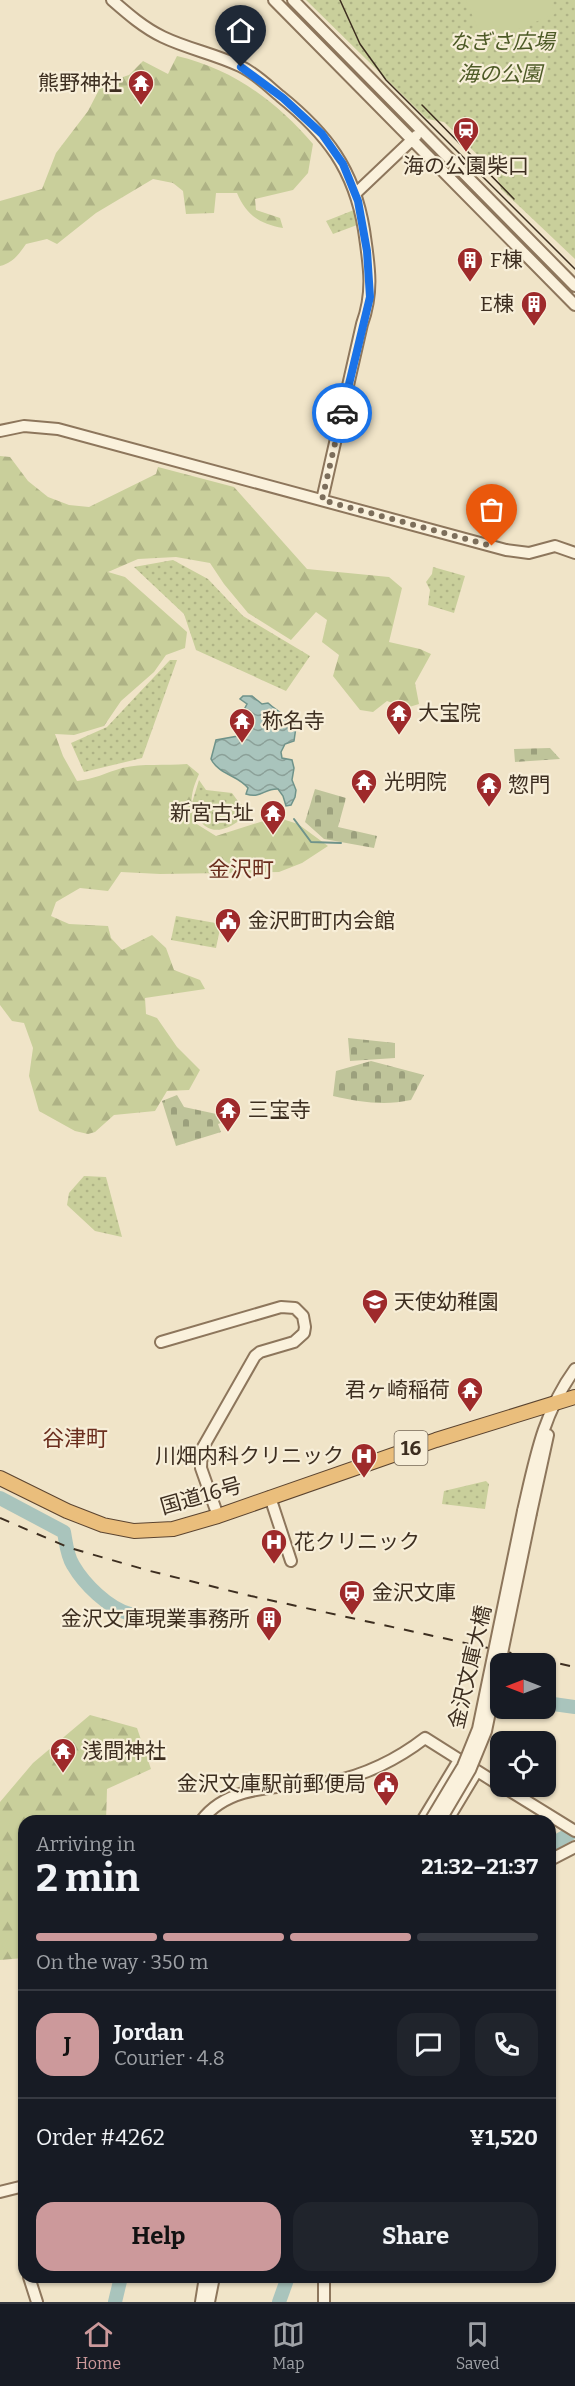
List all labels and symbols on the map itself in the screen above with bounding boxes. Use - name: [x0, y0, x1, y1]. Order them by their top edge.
- pin: [215, 5, 266, 67]
- park label: なぎさ広場: [450, 29, 556, 55]
- park label: 海の公園: [458, 61, 545, 87]
- temple icon: 熊野神社: [126, 68, 156, 106]
- place label: 熊野神社: [38, 70, 122, 96]
- station icon: 海の公園柴口: [451, 115, 481, 153]
- place label: 海の公園柴口: [403, 153, 529, 179]
- building icon: F棟: [455, 245, 485, 283]
- place label: F棟: [490, 247, 523, 273]
- building icon: E棟: [519, 289, 549, 327]
- place label: E棟: [480, 291, 514, 317]
- courier: [312, 383, 372, 443]
- pin: [466, 484, 517, 546]
- temple icon: 大宝院: [384, 698, 414, 736]
- place label: 大宝院: [418, 700, 481, 726]
- temple icon: 称名寺: [227, 706, 257, 744]
- place label: 称名寺: [262, 708, 325, 734]
- temple icon: 光明院: [349, 767, 379, 805]
- place label: 光明院: [384, 769, 447, 795]
- temple icon: 惣門: [474, 770, 504, 808]
- place label: 惣門: [508, 772, 550, 798]
- temple icon: 新宮古址: [258, 798, 288, 836]
- place label: 新宮古址: [170, 800, 254, 826]
- district label: 金沢町: [208, 856, 274, 883]
- public building icon: 金沢町町内会館: [213, 906, 243, 944]
- place label: 金沢町町内会館: [248, 908, 395, 934]
- temple icon: 三宝寺: [213, 1095, 243, 1133]
- place label: 三宝寺: [248, 1097, 311, 1123]
- school or university icon: 天使幼稚園: [360, 1287, 390, 1325]
- place label: 天使幼稚園: [394, 1289, 499, 1315]
- temple icon: 君ヶ崎稲荷: [455, 1375, 485, 1413]
- place label: 君ヶ崎稲荷: [345, 1377, 450, 1403]
- district label: 谷津町: [42, 1425, 108, 1452]
- road number: 16: [394, 1431, 428, 1465]
- hospital icon: 川畑内科クリニック: [349, 1441, 379, 1479]
- place label: 川畑内科クリニック: [155, 1443, 344, 1469]
- street label: 国道16号: [157, 1472, 245, 1520]
- hospital icon: 花クリニック: [259, 1527, 289, 1565]
- place label: 花クリニック: [294, 1529, 420, 1555]
- station icon: 金沢文庫: [337, 1578, 367, 1616]
- place label: 金沢文庫: [372, 1580, 456, 1606]
- street label: 金沢文庫大橋: [443, 1603, 497, 1731]
- building icon: 金沢文庫現業事務所: [254, 1604, 284, 1642]
- place label: 金沢文庫現業事務所: [61, 1606, 250, 1632]
- north arrow: [490, 1653, 556, 1719]
- temple icon: 浅間神社: [48, 1736, 78, 1774]
- place label: 浅間神社: [82, 1738, 166, 1764]
- public building icon: 金沢文庫駅前郵便局: [371, 1769, 401, 1807]
- place label: 金沢文庫駅前郵便局: [177, 1771, 366, 1797]

